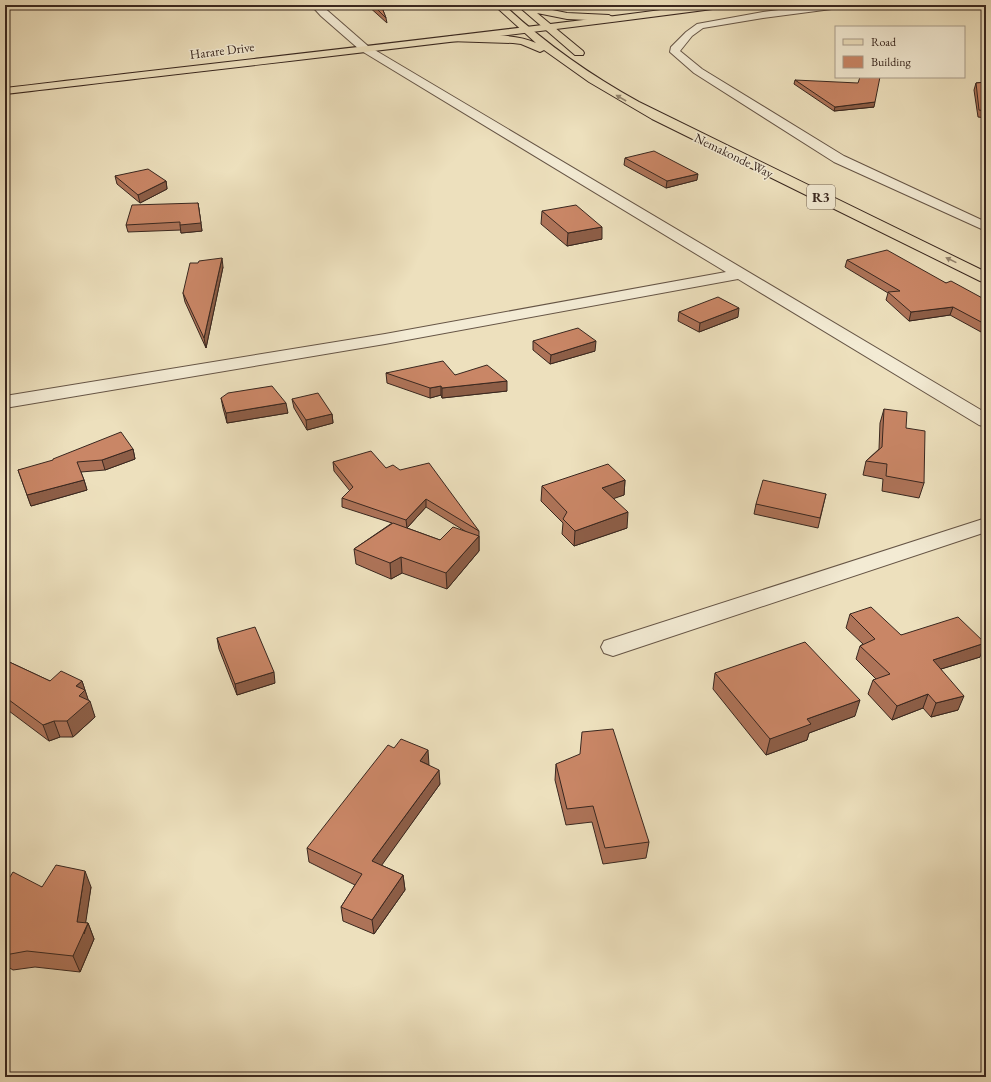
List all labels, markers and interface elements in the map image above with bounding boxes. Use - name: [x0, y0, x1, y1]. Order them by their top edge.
- legend: [835, 26, 965, 78]
- text: Road: [871, 34, 897, 50]
- street label: Harare Drive: [189, 38, 255, 63]
- text: Building: [871, 54, 912, 70]
- one-way arrow: [615, 94, 627, 101]
- street label: Nemakonde Way: [692, 129, 776, 182]
- road number: R3: [807, 185, 835, 209]
- one-way arrow: [945, 257, 957, 264]

